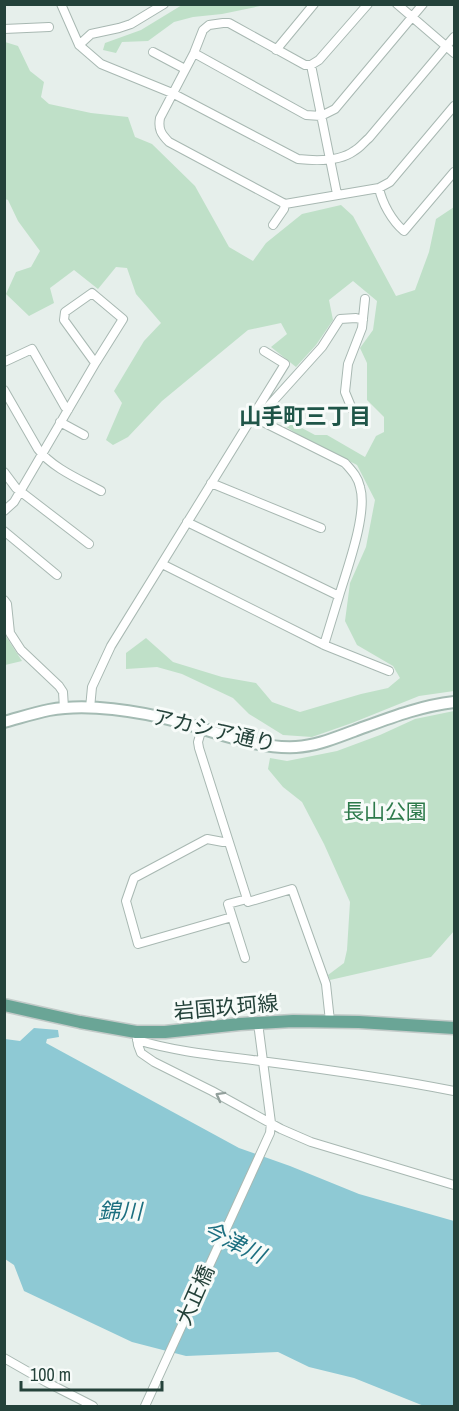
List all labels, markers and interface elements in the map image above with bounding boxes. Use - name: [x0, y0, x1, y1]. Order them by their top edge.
- district label: 山手町三丁目: [239, 401, 371, 431]
- street label: アカシア通り: [149, 702, 279, 758]
- park label: 長山公園: [343, 797, 427, 826]
- street label: 岩国玖珂線: [172, 988, 280, 1026]
- one-way arrow: [215, 1091, 226, 1103]
- water label: 錦川: [98, 1196, 144, 1226]
- water label: 今津川: [198, 1214, 272, 1271]
- street label: 大正橋: [169, 1260, 221, 1330]
- scale bar: [21, 1354, 162, 1392]
- text: 100 m: [30, 1362, 71, 1387]

